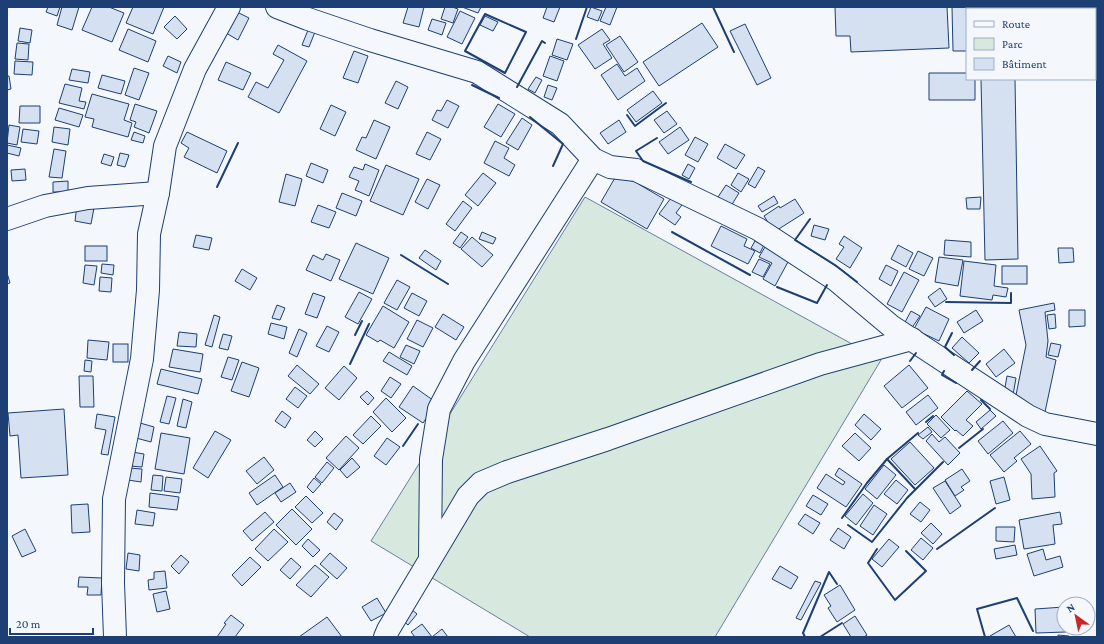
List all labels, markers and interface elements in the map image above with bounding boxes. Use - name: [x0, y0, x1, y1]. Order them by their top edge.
- legend: [966, 8, 1096, 80]
- text: Route: [1002, 17, 1030, 31]
- text: Parc: [1002, 37, 1022, 51]
- text: Bâtiment: [1002, 57, 1048, 71]
- north arrow: [1056, 596, 1096, 636]
- text: N: [1064, 600, 1077, 615]
- scale bar: [10, 610, 93, 636]
- text: 20 m: [16, 617, 41, 631]

